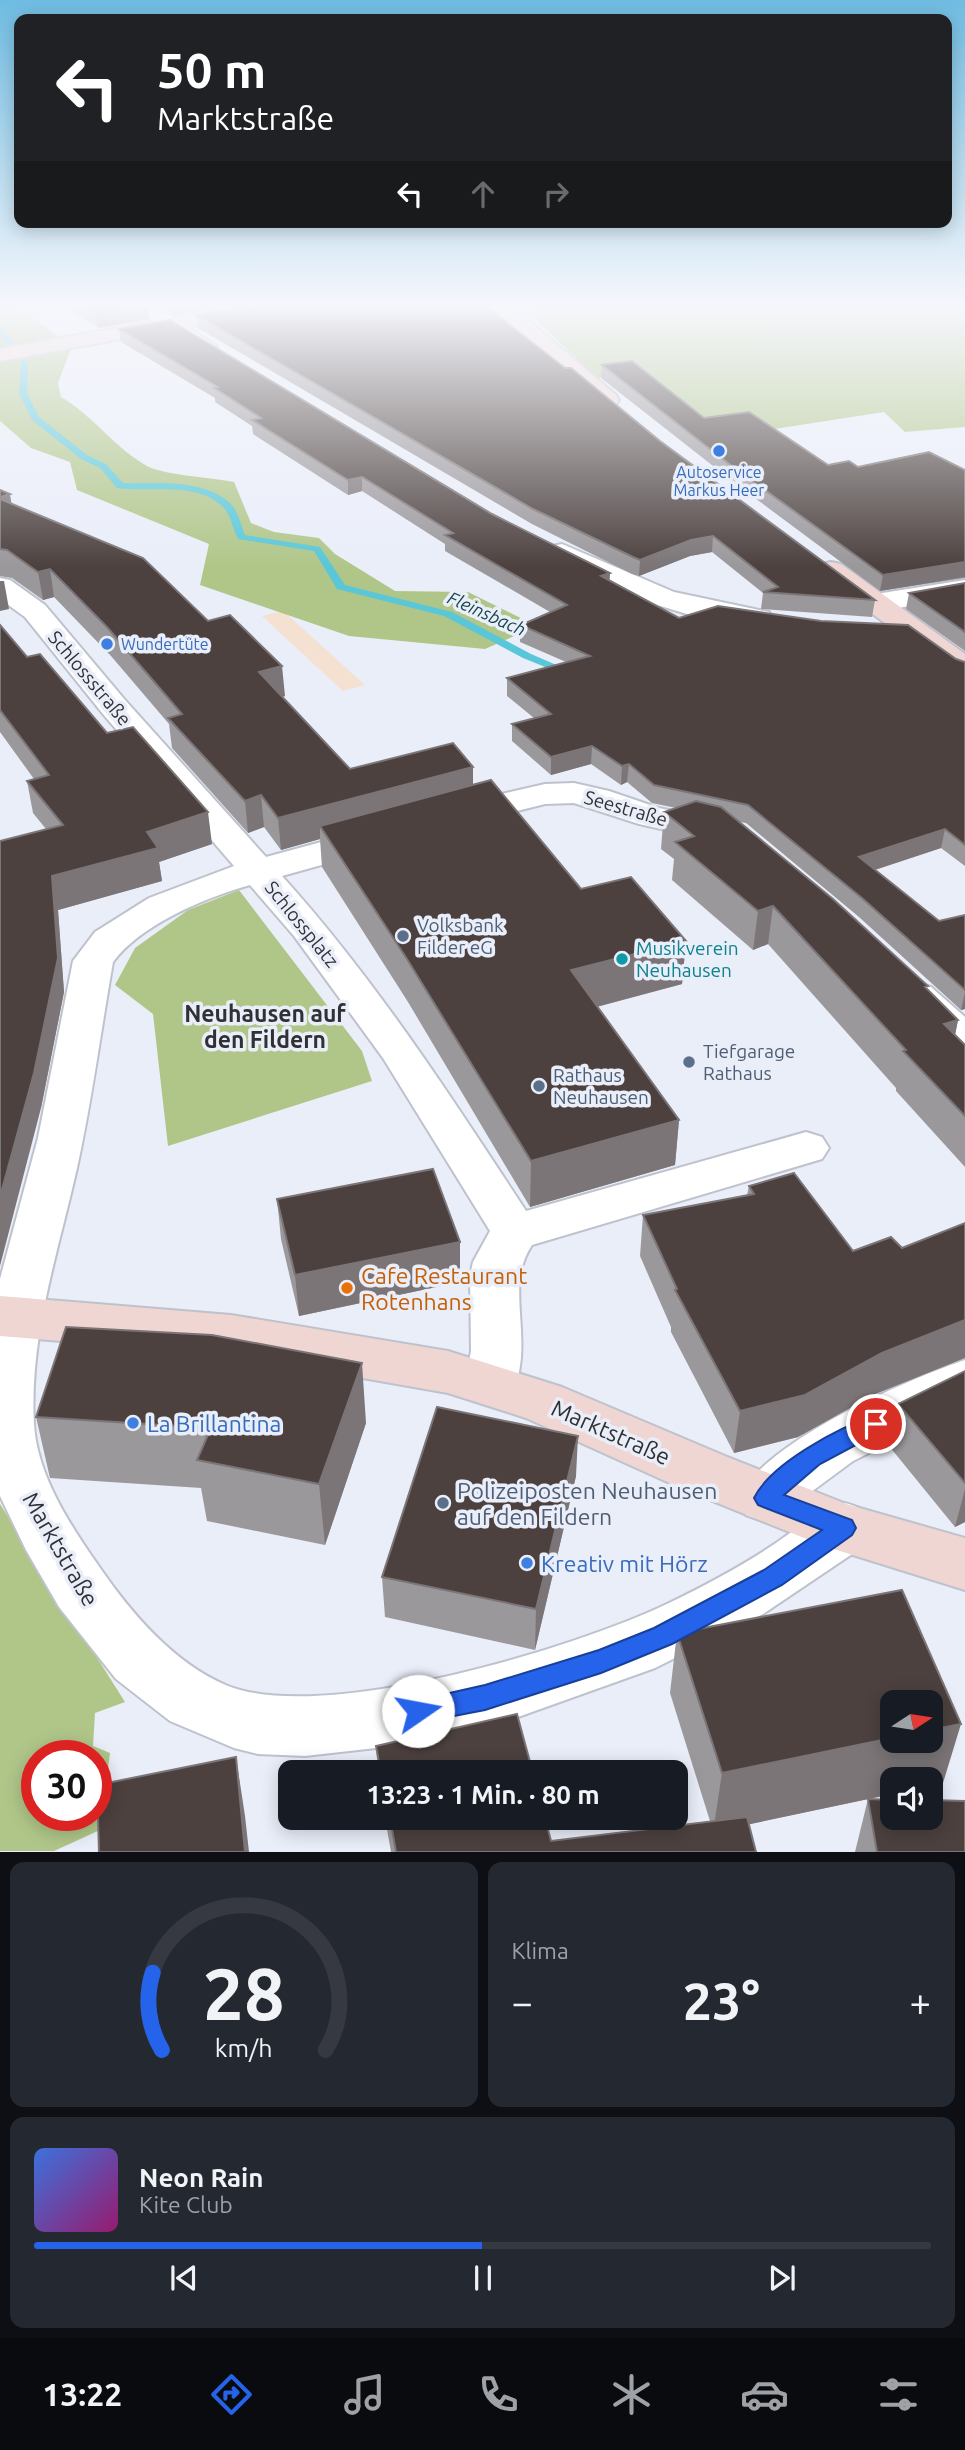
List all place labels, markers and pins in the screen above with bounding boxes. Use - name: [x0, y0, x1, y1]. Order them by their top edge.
- marker: Autoservice Markus Heer: [711, 443, 727, 459]
- place label: Autoservice Markus Heer: [674, 463, 764, 499]
- place label: Wundertüte: [121, 635, 209, 653]
- marker: Wundertüte: [99, 636, 115, 652]
- place label: Volksbank Filder eG: [417, 914, 504, 958]
- marker: Volksbank Filder eG: [395, 928, 411, 944]
- place label: Musikverein Neuhausen: [636, 937, 739, 981]
- marker: Musikverein Neuhausen: [614, 951, 630, 967]
- place label: Tiefgarage Rathaus: [703, 1040, 795, 1084]
- marker: Tiefgarage Rathaus: [681, 1054, 697, 1070]
- place label: Rathaus Neuhausen: [553, 1064, 649, 1108]
- marker: Rathaus Neuhausen: [531, 1078, 547, 1094]
- place label: Cafe Restaurant Rotenhans: [361, 1263, 527, 1314]
- marker: Cafe Restaurant Rotenhans: [339, 1280, 355, 1296]
- pin: [846, 1394, 906, 1454]
- place label: La Brillantina: [147, 1411, 281, 1436]
- marker: La Brillantina: [125, 1415, 141, 1431]
- place label: Polizeiposten Neuhausen auf den Fildern: [457, 1478, 717, 1529]
- marker: Polizeiposten Neuhausen auf den Fildern: [435, 1495, 451, 1511]
- place label: Kreativ mit Hörz: [541, 1551, 708, 1576]
- marker: Kreativ mit Hörz: [519, 1555, 535, 1571]

